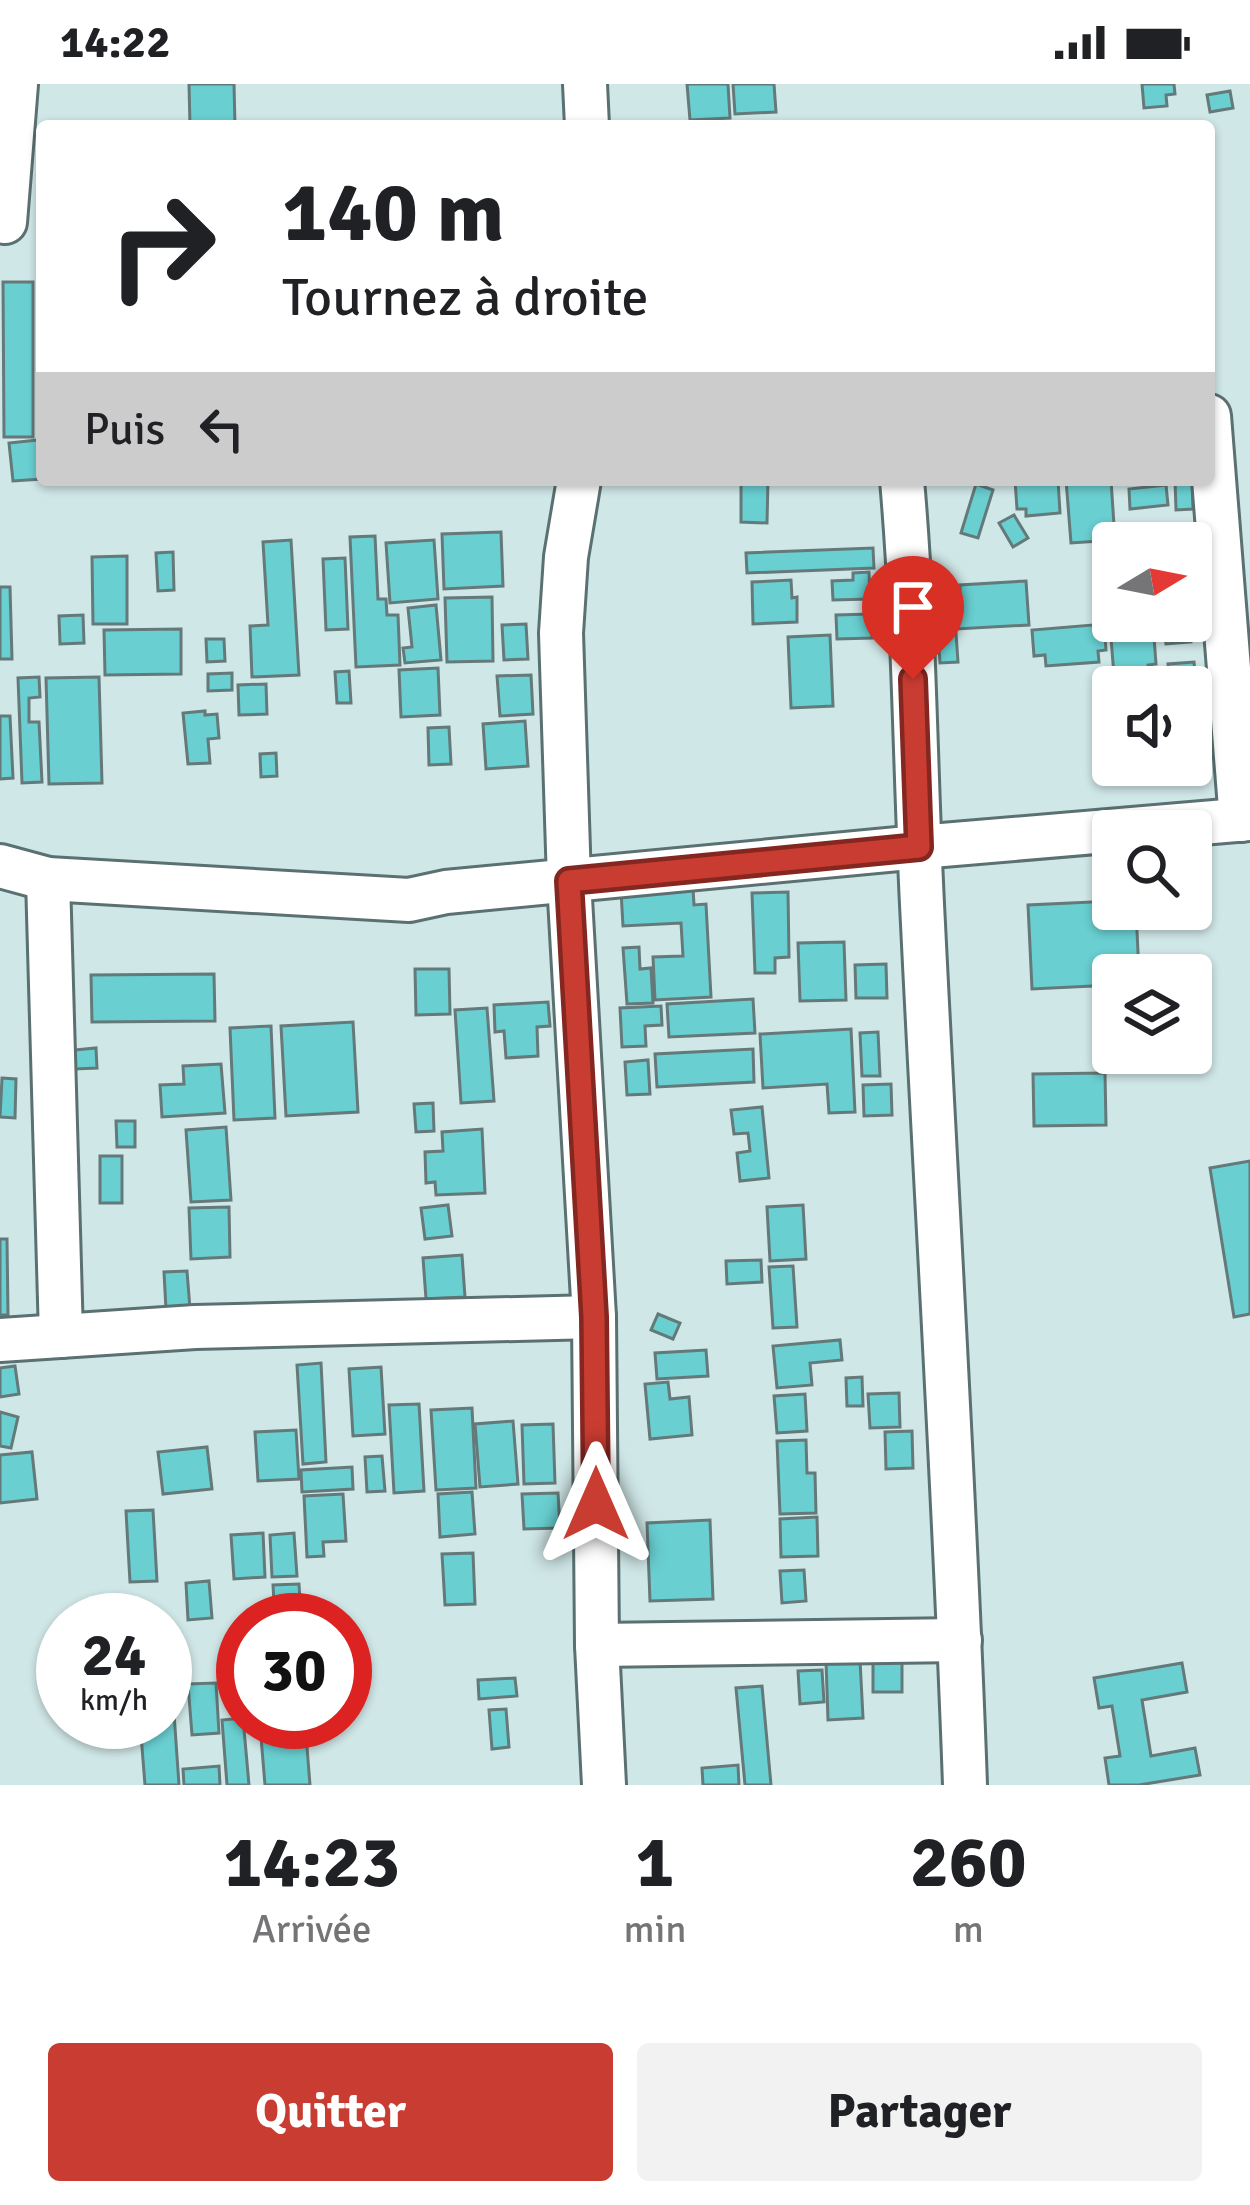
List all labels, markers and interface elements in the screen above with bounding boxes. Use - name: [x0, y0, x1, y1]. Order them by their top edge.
- text: 14:22: [60, 15, 170, 70]
- text: 140 m: [282, 161, 504, 265]
- icon: right: [84, 168, 240, 324]
- text: Tournez à droite: [282, 264, 649, 331]
- icon: left: [189, 396, 255, 462]
- text: Puis: [84, 402, 165, 457]
- north arrow: [1092, 522, 1212, 642]
- map controls: [1092, 522, 1212, 1074]
- pin: [862, 556, 964, 679]
- icon: arrive: [880, 574, 946, 640]
- button: sound: [1092, 666, 1212, 786]
- button: search: [1092, 810, 1212, 930]
- button: layers: [1092, 954, 1212, 1074]
- position arrow: [533, 1441, 659, 1567]
- speed limit sign: 30: [216, 1593, 372, 1749]
- text: 24: [82, 1619, 146, 1693]
- text: km/h: [80, 1682, 148, 1719]
- text: 14:23: [223, 1818, 400, 1907]
- text: 1: [636, 1818, 674, 1907]
- text: 260: [910, 1818, 1027, 1907]
- text: Arrivée: [252, 1905, 372, 1953]
- text: min: [624, 1905, 687, 1953]
- text: m: [953, 1905, 984, 1953]
- button: Quitter: [48, 2043, 613, 2181]
- button: Partager: [637, 2043, 1202, 2181]

